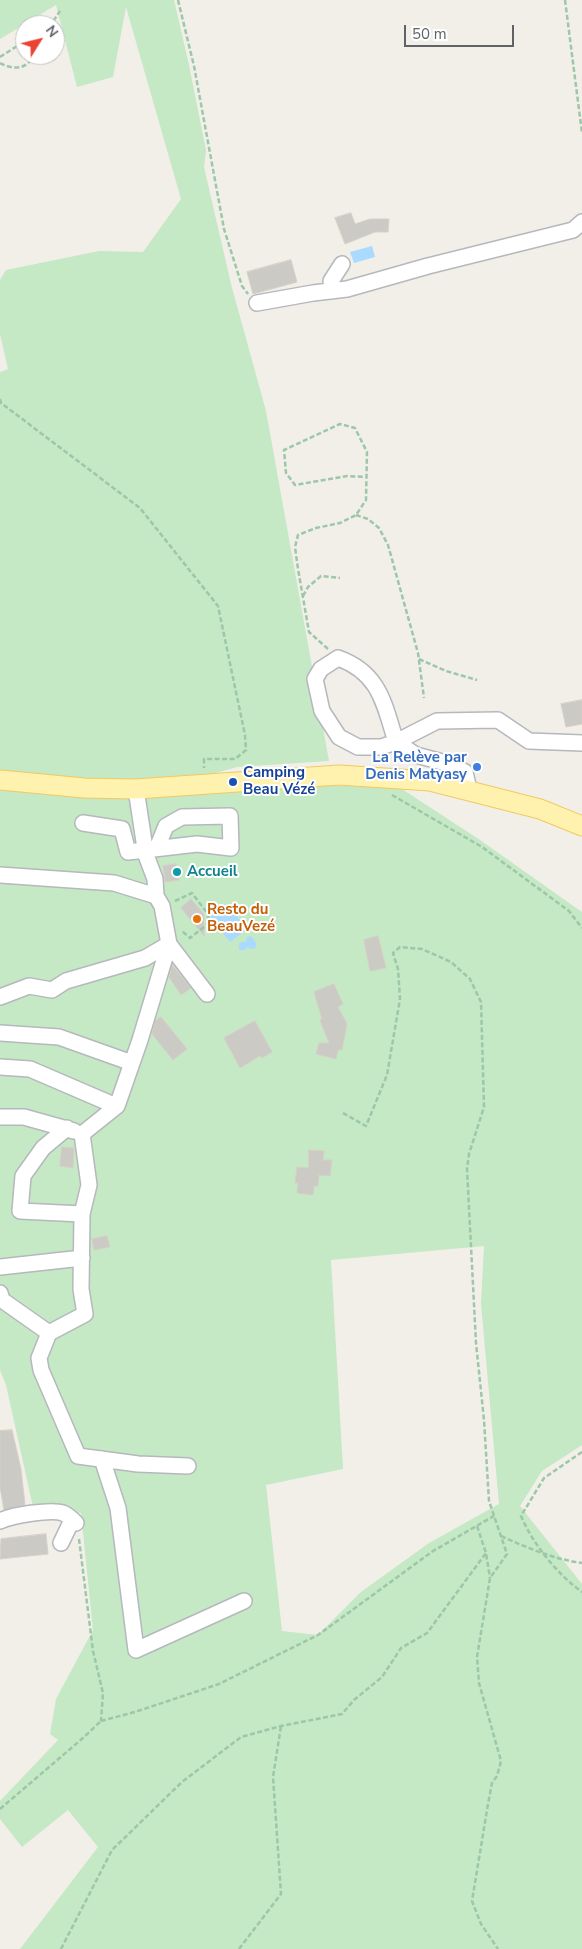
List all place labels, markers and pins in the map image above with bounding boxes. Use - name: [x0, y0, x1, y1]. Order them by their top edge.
- place label: La Relève par Denis Matyasy: [365, 749, 467, 784]
- marker: La Relève par Denis Matyasy: [471, 761, 483, 773]
- place label: Camping Beau Vézé: [243, 764, 315, 799]
- marker: Camping Beau Vézé: [227, 776, 239, 788]
- place label: Accueil: [187, 863, 238, 881]
- marker: Accueil: [171, 866, 183, 878]
- place label: Resto du BeauVezé: [207, 901, 275, 936]
- marker: Resto du BeauVezé: [191, 913, 203, 925]

